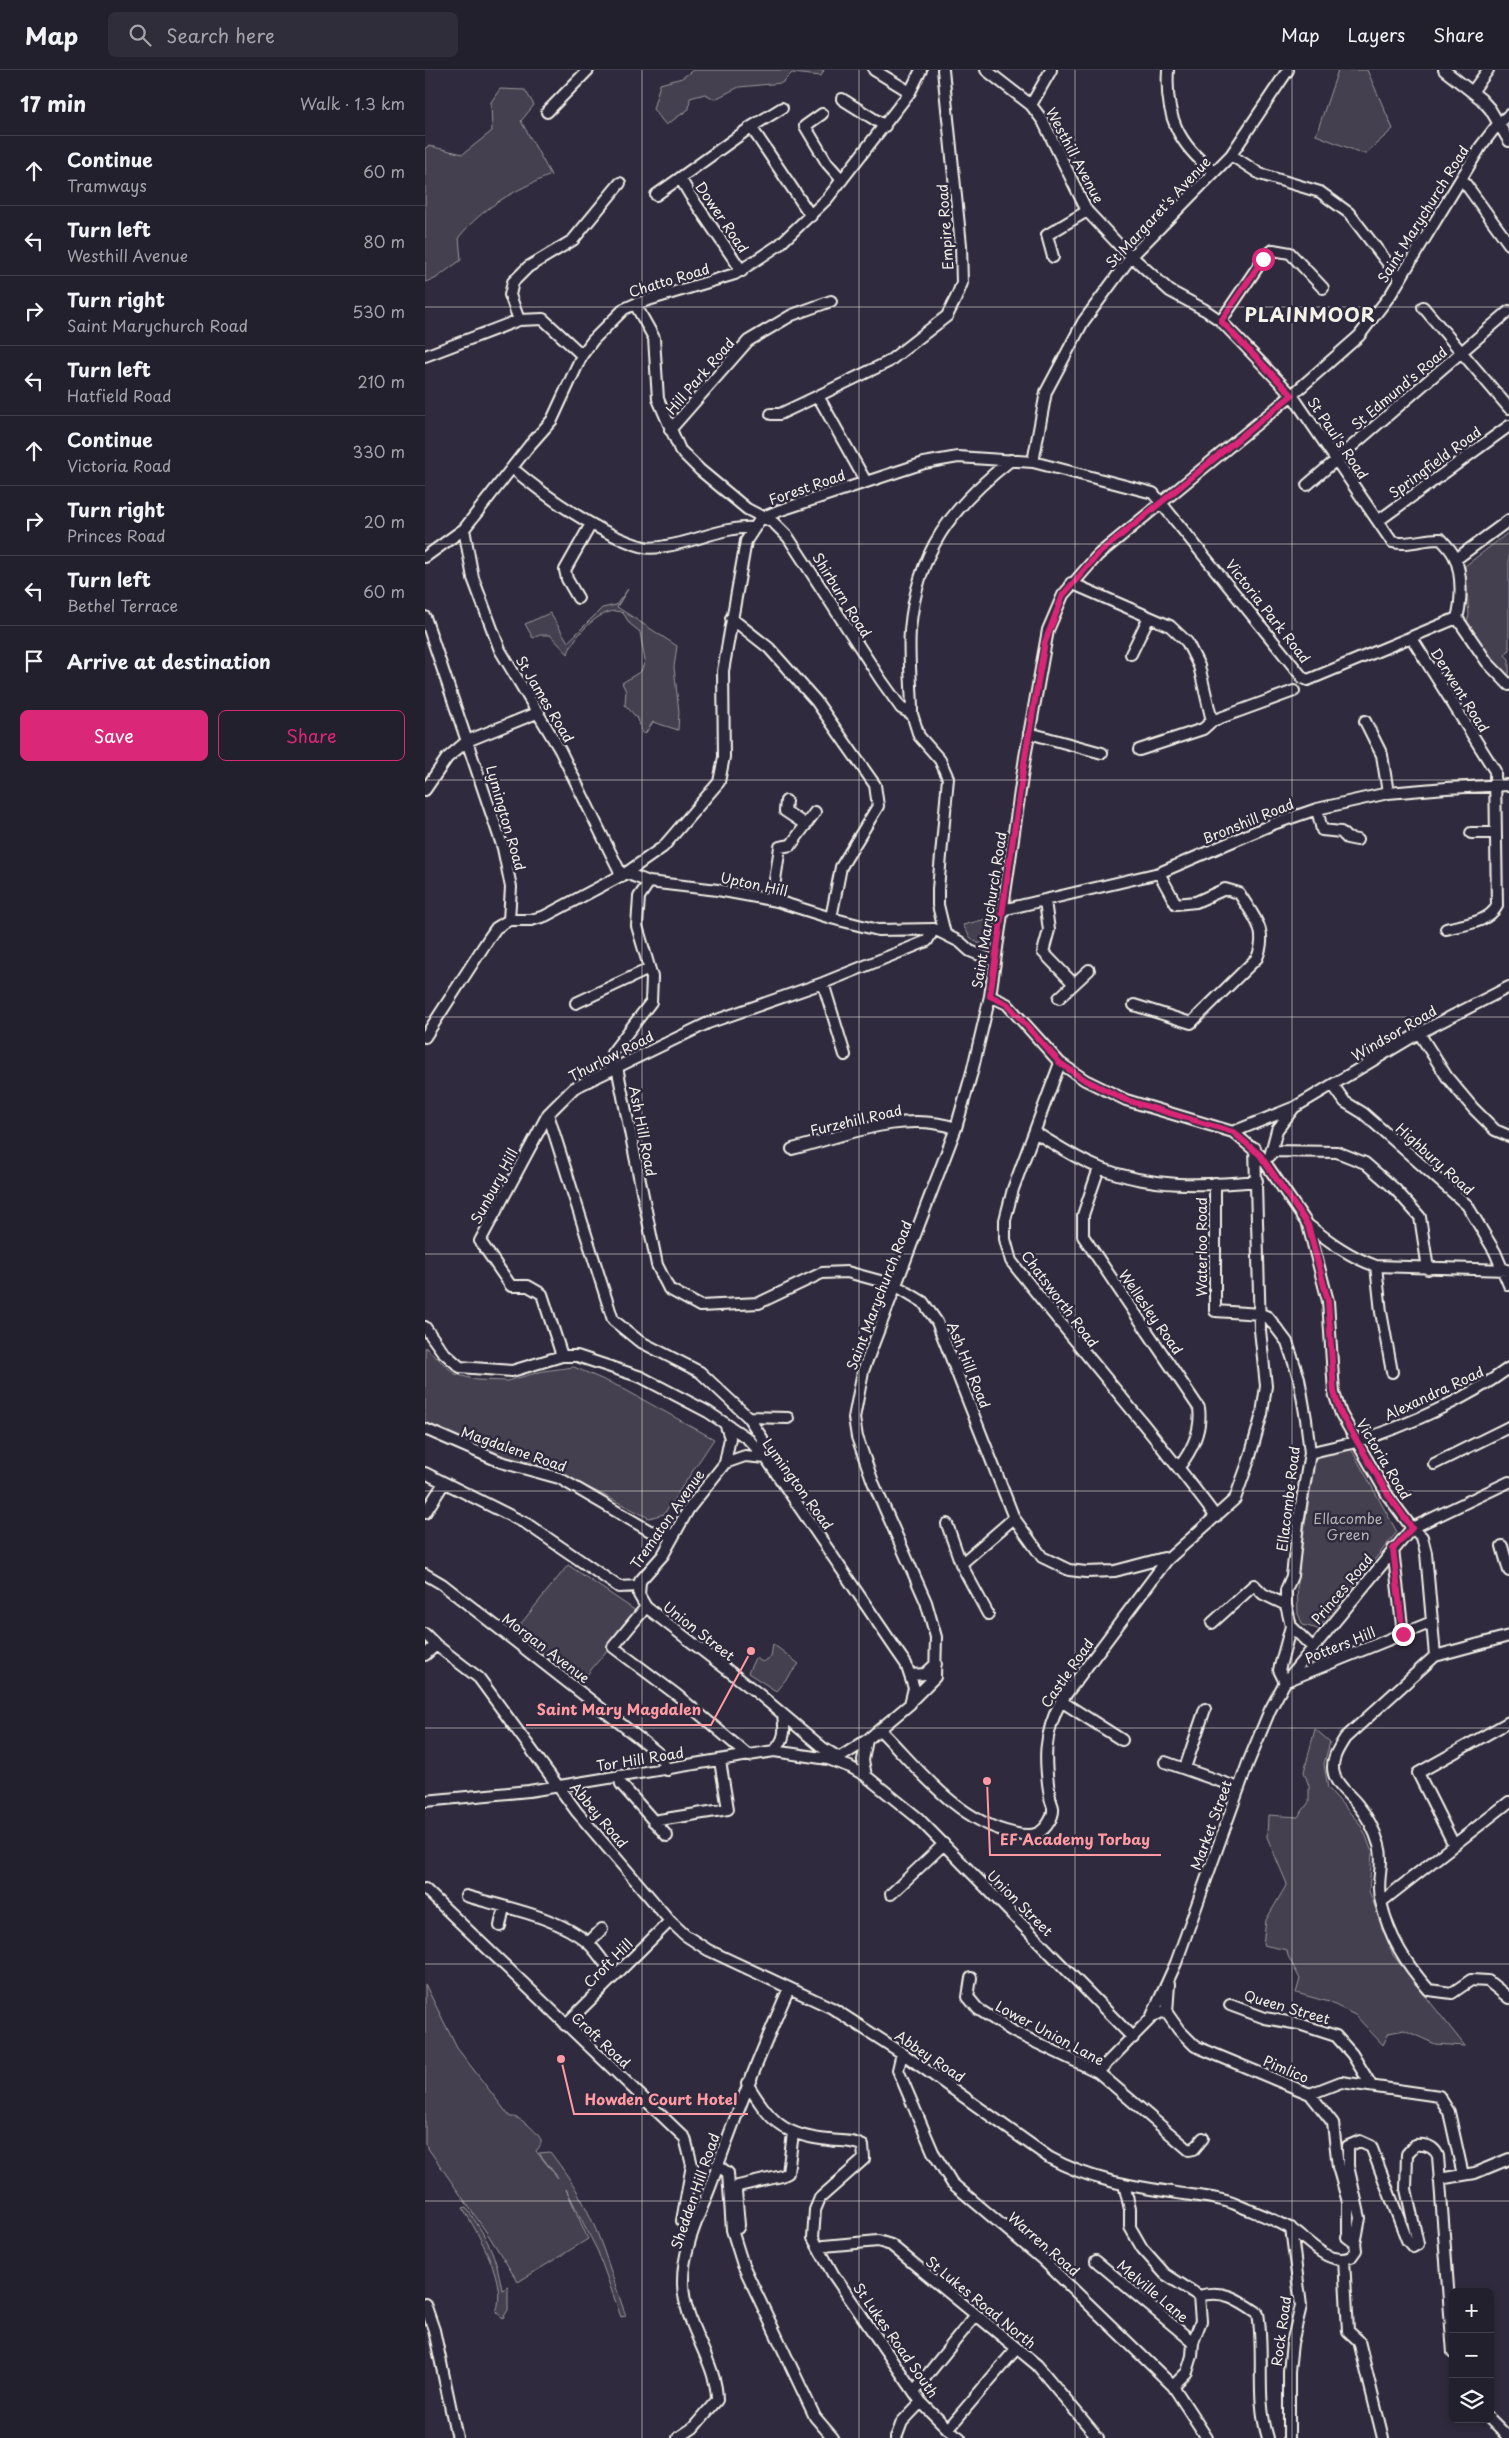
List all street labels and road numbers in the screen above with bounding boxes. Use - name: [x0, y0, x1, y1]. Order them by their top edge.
- street label: Westhill Avenue: [1041, 103, 1109, 207]
- street label: Saint Marychurch Road: [1372, 141, 1474, 287]
- street label: St Margaret's Avenue: [1101, 151, 1216, 273]
- street label: Dower Road: [690, 177, 754, 257]
- street label: Empire Road: [932, 183, 958, 271]
- street label: Chatto Road: [626, 258, 712, 302]
- street label: Hill Park Road: [661, 333, 739, 419]
- street label: St Edmund's Road: [1346, 341, 1452, 435]
- street label: St Paul's Road: [1303, 392, 1373, 484]
- street label: Springfield Road: [1384, 421, 1486, 503]
- street label: Forest Road: [766, 464, 848, 510]
- street label: Shirburn Road: [807, 548, 877, 642]
- street label: Victoria Park Road: [1221, 555, 1315, 668]
- street label: Derwent Road: [1426, 644, 1494, 736]
- street label: St James Road: [511, 652, 579, 746]
- street label: Lymington Road: [481, 763, 531, 873]
- street label: Bronshill Road: [1199, 793, 1297, 849]
- street label: Saint Marychurch Road: [966, 830, 1012, 990]
- street label: Upton Hill: [718, 867, 790, 901]
- street label: Windsor Road: [1347, 1000, 1441, 1066]
- street label: Thurlow Road: [565, 1026, 657, 1086]
- street label: Ash Hill Road: [624, 1084, 662, 1178]
- street label: Furzehill Road: [808, 1099, 904, 1141]
- street label: Highbury Road: [1391, 1118, 1479, 1200]
- street label: Sunbury Hill: [465, 1144, 523, 1228]
- street label: Waterloo Road: [1191, 1197, 1212, 1297]
- street label: Saint Marychurch Road: [841, 1217, 917, 1373]
- street label: Chatsworth Road: [1017, 1246, 1103, 1352]
- street label: Wellesley Road: [1114, 1265, 1188, 1359]
- street label: Ash Hill Road: [942, 1319, 996, 1411]
- street label: Alexandra Road: [1381, 1361, 1487, 1425]
- street label: Victoria Road: [1351, 1414, 1417, 1504]
- street label: Magdalene Road: [458, 1421, 570, 1477]
- street label: Lymington Road: [758, 1434, 838, 1534]
- street label: Ellacombe Road: [1271, 1445, 1305, 1553]
- street label: Trematon Avenue: [625, 1465, 709, 1573]
- street label: Princes Road: [1306, 1549, 1378, 1629]
- street label: Union Street: [659, 1596, 740, 1666]
- street label: Morgan Avenue: [498, 1608, 594, 1688]
- street label: Potters Hill: [1302, 1621, 1378, 1669]
- street label: Castle Road: [1035, 1634, 1099, 1712]
- street label: Tor Hill Road: [595, 1742, 685, 1776]
- street label: Market Street: [1185, 1777, 1237, 1873]
- street label: Abbey Road: [565, 1778, 633, 1852]
- street label: Union Street: [982, 1865, 1058, 1941]
- street label: Croft Hill: [579, 1934, 637, 1992]
- street label: Queen Street: [1242, 1985, 1333, 2029]
- street label: Lower Union Lane: [992, 1995, 1108, 2071]
- street label: Croft Road: [567, 2007, 635, 2073]
- street label: Abbey Road: [891, 2025, 969, 2087]
- street label: Pimlico: [1260, 2050, 1312, 2088]
- street label: Shedden Hill Road: [665, 2130, 725, 2252]
- street label: Warren Road: [1004, 2207, 1084, 2281]
- street label: St Lukes Road North: [921, 2251, 1041, 2353]
- street label: Melville Lane: [1113, 2255, 1194, 2327]
- street label: St Lukes Road South: [848, 2278, 944, 2402]
- street label: Rock Road: [1266, 2295, 1296, 2367]

